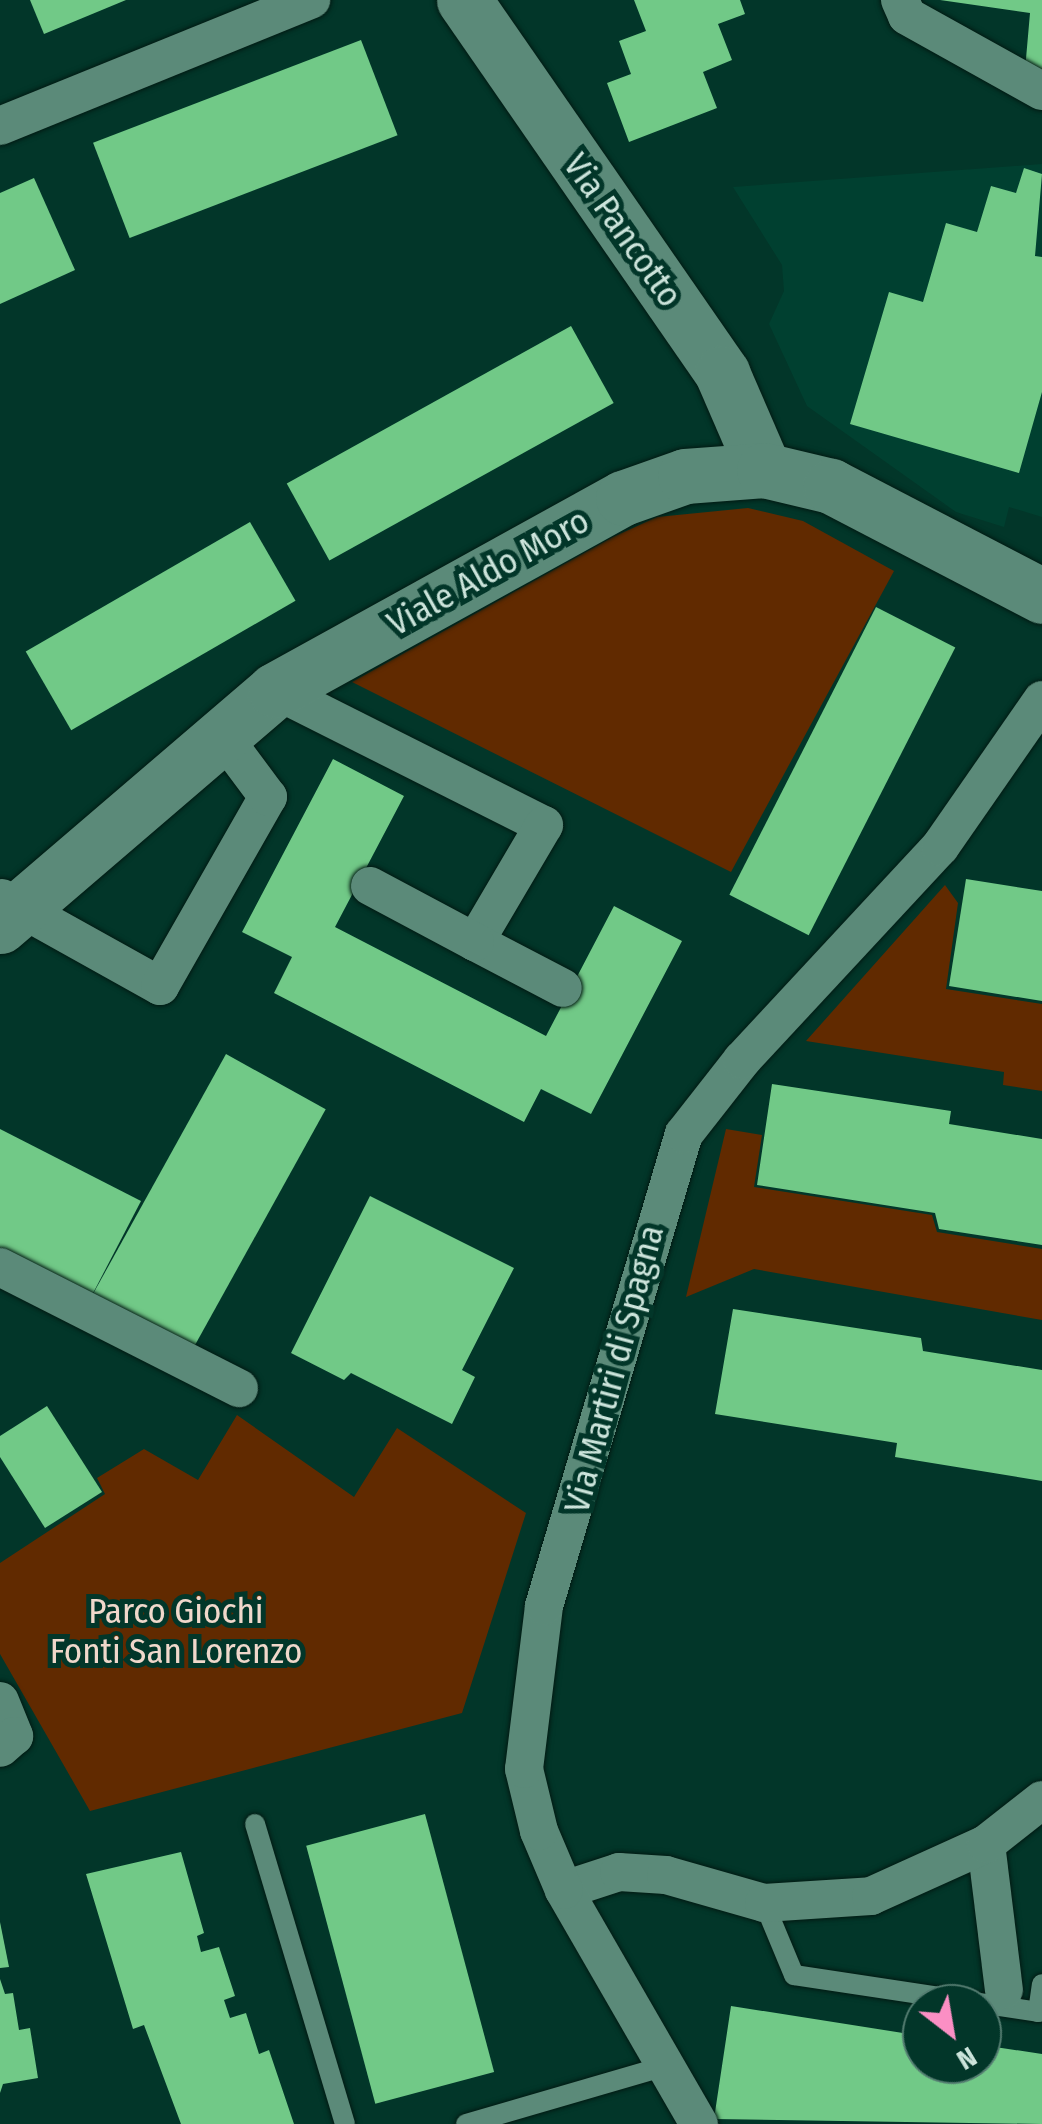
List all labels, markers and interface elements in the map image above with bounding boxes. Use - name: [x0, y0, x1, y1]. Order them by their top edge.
- street label: Via Pancotto: [555, 145, 691, 315]
- street label: Viale Aldo Moro: [380, 499, 596, 645]
- street label: Via Martiri di Spagna: [555, 1221, 673, 1517]
- park label: Parco Giochi Fonti San Lorenzo: [50, 1590, 302, 1672]
- north arrow: [902, 1984, 1002, 2084]
- text: N: [951, 2040, 982, 2077]

